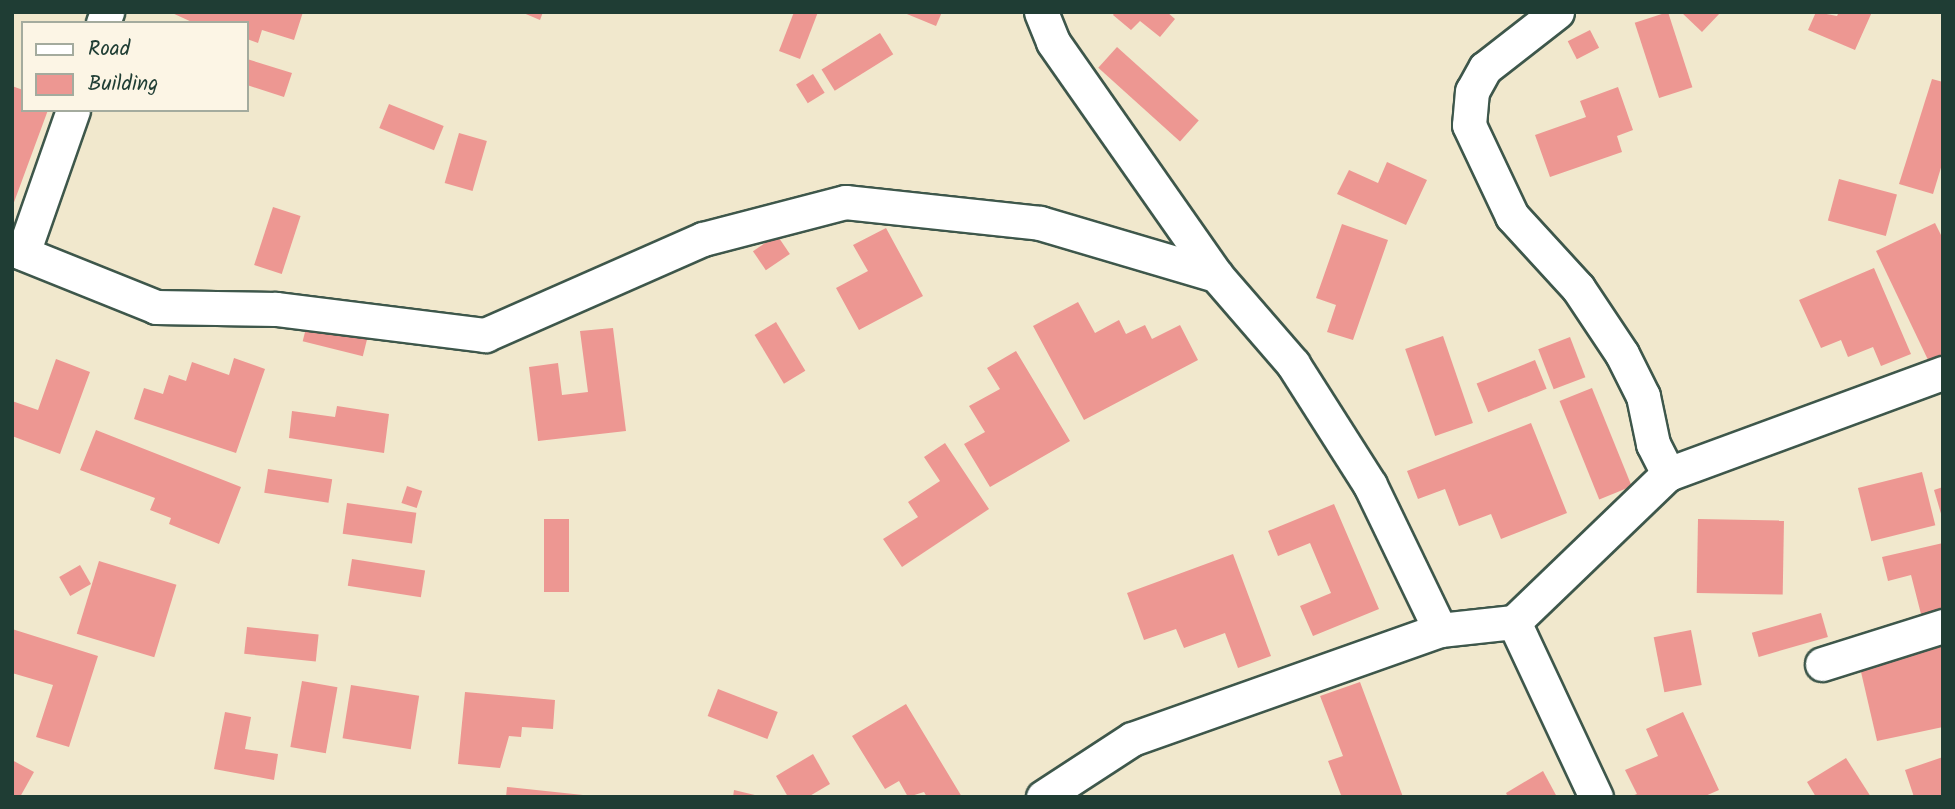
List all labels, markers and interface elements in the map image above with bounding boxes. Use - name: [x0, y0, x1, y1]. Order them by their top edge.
- legend: [21, 21, 248, 112]
- text: Road: [88, 33, 130, 66]
- text: Building: [88, 68, 158, 101]

